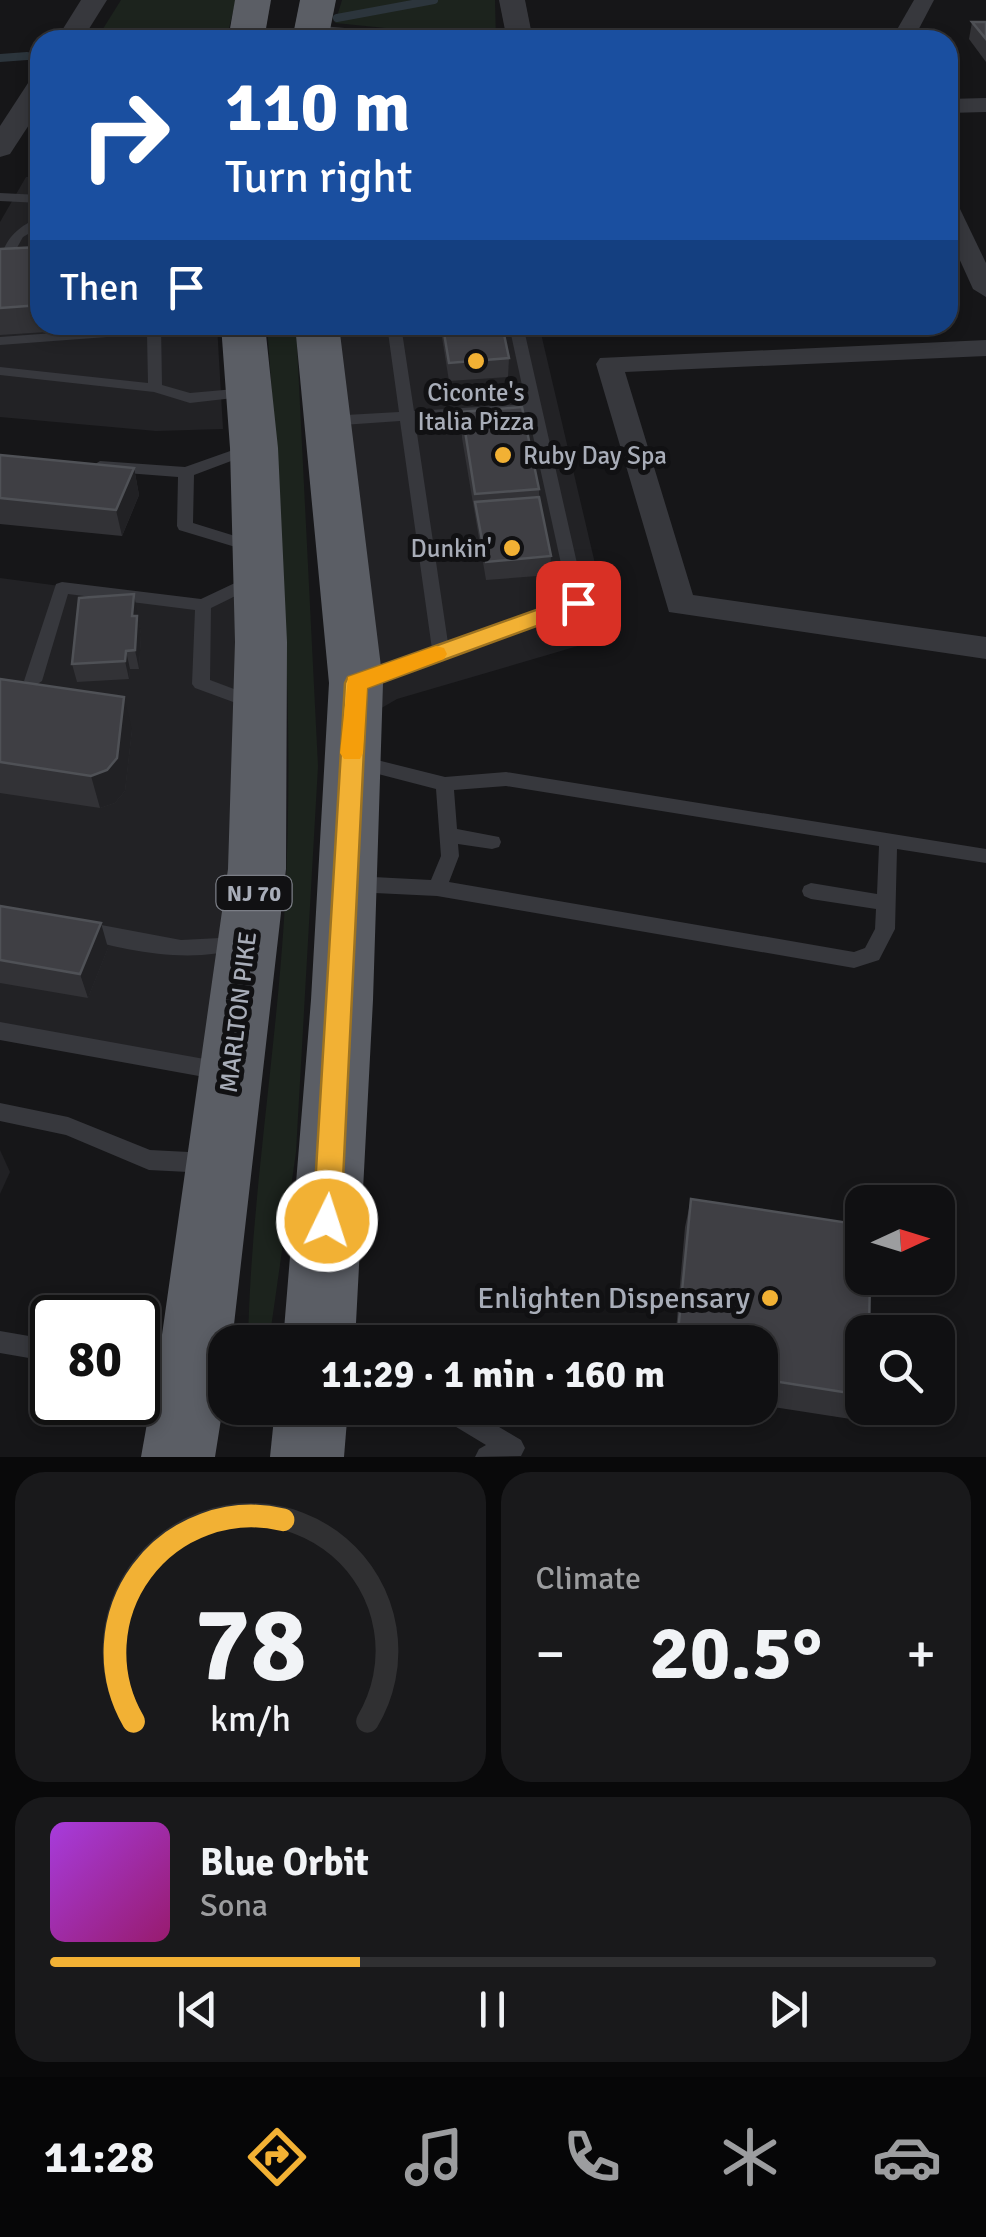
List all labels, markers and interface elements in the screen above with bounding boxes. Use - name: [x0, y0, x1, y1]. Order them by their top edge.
- text: 110 m: [225, 64, 410, 150]
- icon: right: [60, 70, 190, 200]
- text: Turn right: [225, 150, 413, 205]
- icon: arrive: [159, 260, 214, 315]
- text: Then: [60, 264, 139, 311]
- marker: Ciconte's Italia Pizza: [465, 350, 487, 372]
- place label: Ciconte's Italia Pizza: [418, 377, 534, 437]
- place label: Ruby Day Spa: [523, 440, 667, 471]
- marker: Ruby Day Spa: [492, 444, 514, 466]
- place label: Dunkin': [411, 533, 492, 564]
- marker: Dunkin': [501, 537, 523, 559]
- pin: [536, 561, 621, 646]
- icon: arrive: [551, 576, 606, 631]
- road number: NJ 70: [216, 876, 292, 910]
- street label: MARLTON PIKE: [213, 930, 263, 1094]
- position arrow: [275, 1169, 379, 1273]
- north arrow: [845, 1185, 955, 1295]
- map controls: [845, 1185, 955, 1425]
- place label: Enlighten Dispensary: [477, 1280, 750, 1317]
- marker: Enlighten Dispensary: [759, 1287, 781, 1309]
- speed limit sign: 80: [30, 1295, 160, 1425]
- button: search: [845, 1315, 955, 1425]
- text: 11:29 · 1 min · 160 m: [321, 1351, 665, 1398]
- text: Climate: [536, 1559, 641, 1598]
- text: 78: [194, 1581, 306, 1709]
- text: 20.5°: [649, 1607, 822, 1700]
- text: −: [536, 1620, 565, 1688]
- text: +: [906, 1620, 936, 1688]
- text: km/h: [210, 1697, 291, 1741]
- text: Blue Orbit: [200, 1839, 369, 1886]
- text: Sona: [200, 1886, 268, 1925]
- icon: previous: [170, 1982, 225, 2037]
- icon: pause: [465, 1982, 520, 2037]
- icon: next: [761, 1982, 816, 2037]
- icon: directions: [242, 2122, 312, 2192]
- icon: music: [399, 2122, 469, 2192]
- icon: phone: [557, 2122, 627, 2192]
- icon: climate: [715, 2122, 785, 2192]
- icon: car: [872, 2122, 942, 2192]
- text: 11:28: [44, 2130, 154, 2185]

